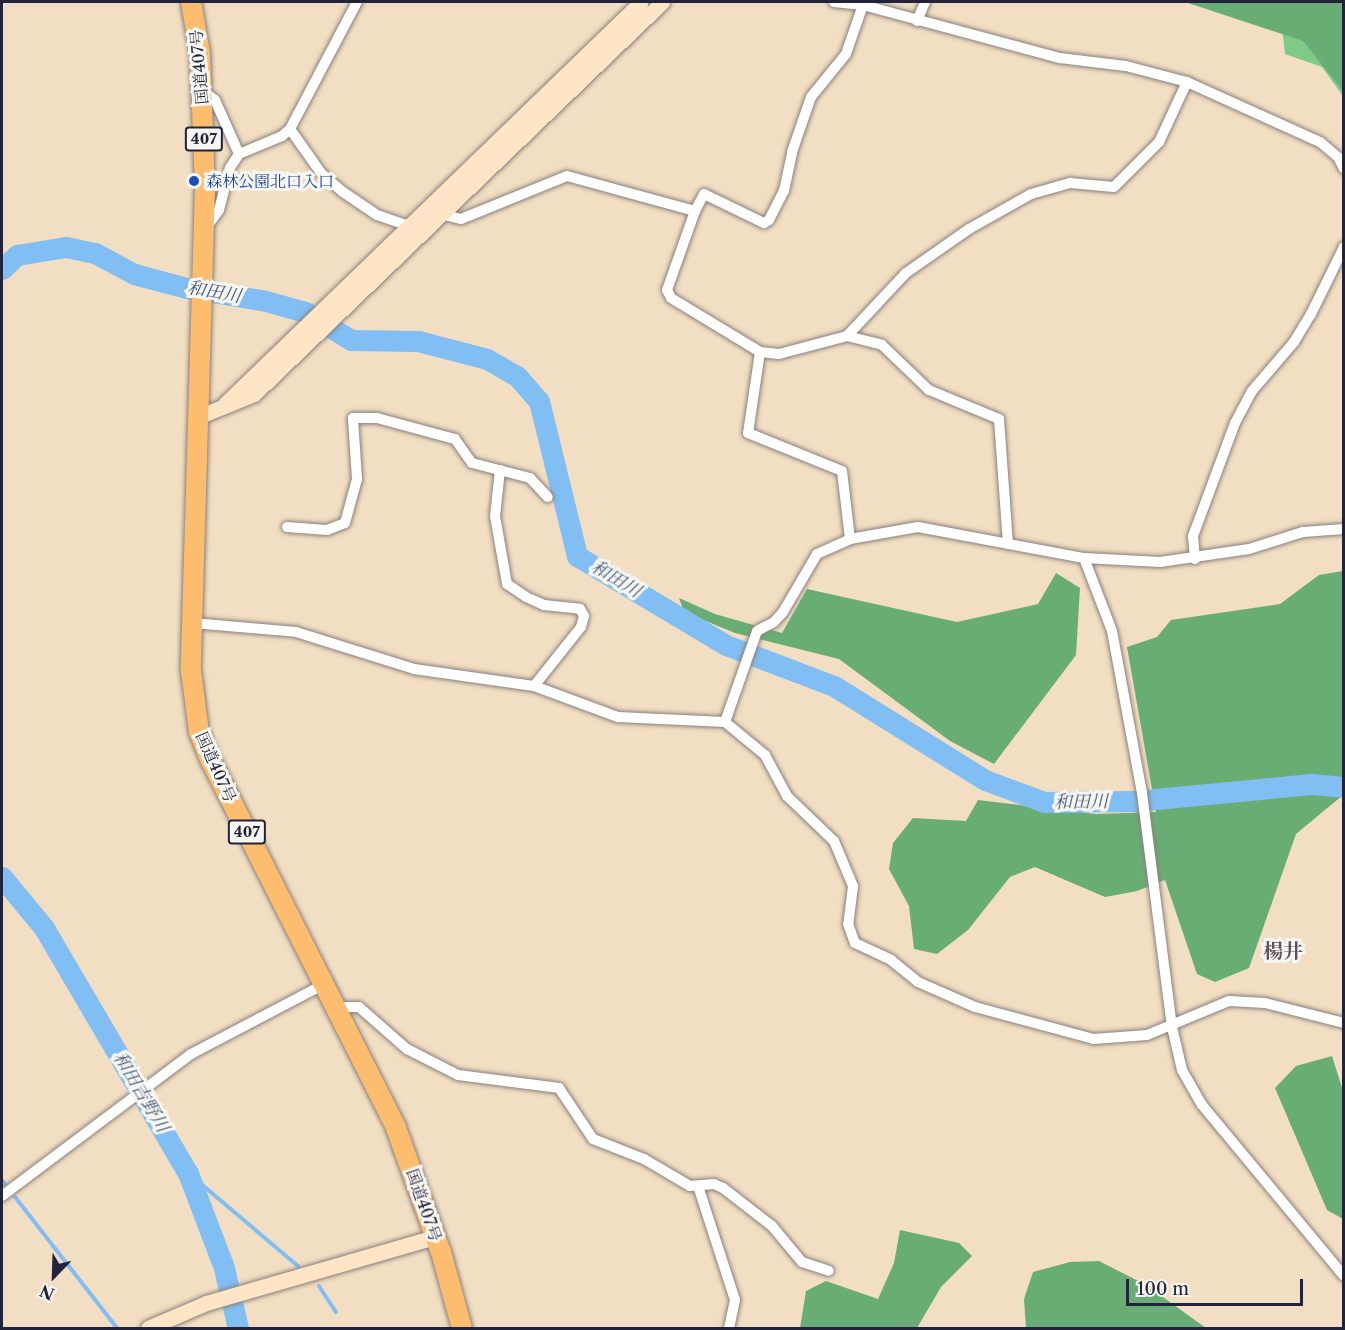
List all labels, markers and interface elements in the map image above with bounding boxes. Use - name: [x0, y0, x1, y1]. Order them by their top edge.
- street label: 国道407号: [186, 29, 212, 105]
- road number: 407: [184, 127, 224, 151]
- place label: 森林公園北口入口: [206, 171, 334, 191]
- marker: 森林公園北口入口: [187, 174, 201, 188]
- water label: 和田川: [186, 277, 242, 307]
- water label: 和田川: [587, 556, 645, 602]
- street label: 国道407号: [192, 729, 240, 805]
- water label: 和田川: [1054, 791, 1108, 813]
- road number: 407: [228, 820, 266, 844]
- district label: 楊井: [1263, 939, 1303, 963]
- water label: 和田吉野川: [109, 1048, 173, 1136]
- street label: 国道407号: [403, 1166, 445, 1244]
- north arrow: [24, 1246, 84, 1306]
- scale bar: [1129, 1267, 1306, 1305]
- text: 100 m: [1137, 1278, 1189, 1300]
- text: N: [37, 1281, 57, 1304]

